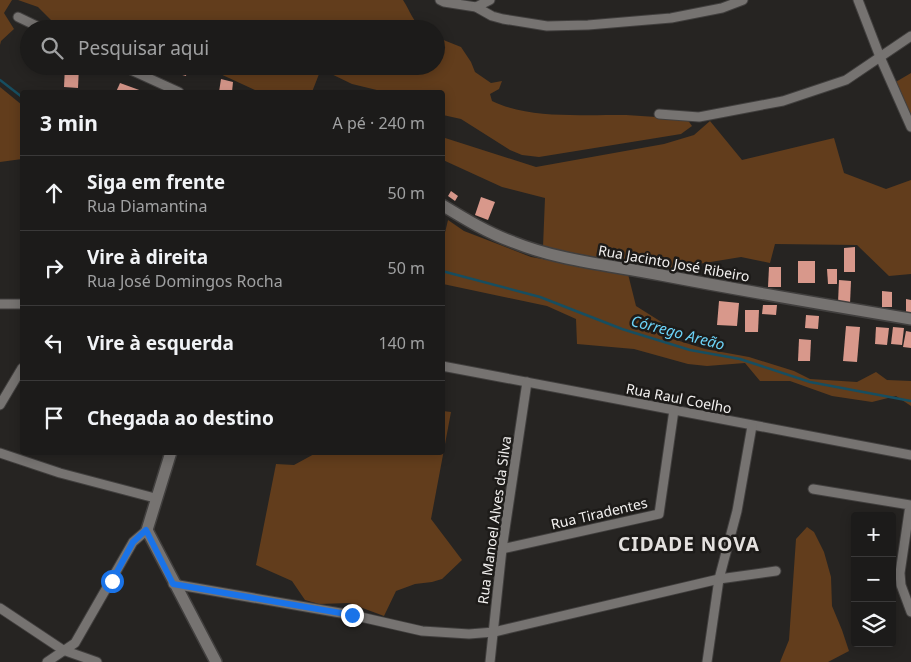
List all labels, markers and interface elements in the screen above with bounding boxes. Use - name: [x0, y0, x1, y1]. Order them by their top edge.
- search box: [20, 20, 445, 75]
- icon: search: [38, 34, 66, 62]
- text: Pesquisar aqui: [78, 35, 209, 61]
- text: 3 min: [40, 109, 98, 137]
- text: A pé · 240 m: [333, 112, 425, 134]
- text: Siga em frente: [87, 169, 225, 195]
- icon: ahead: [40, 179, 68, 207]
- text: 50 m: [388, 182, 425, 204]
- text: Rua Diamantina: [87, 195, 207, 217]
- street label: Rua Jacinto José Ribeiro: [597, 240, 751, 286]
- text: Vire à direita: [87, 244, 208, 270]
- icon: right: [40, 254, 68, 282]
- text: 50 m: [388, 257, 425, 279]
- text: Rua José Domingos Rocha: [87, 270, 283, 292]
- water label: Córrego Areão: [629, 310, 727, 354]
- icon: left: [40, 329, 68, 357]
- text: Vire à esquerda: [87, 330, 234, 356]
- text: 140 m: [378, 332, 425, 354]
- street label: Rua Raul Coelho: [625, 378, 733, 418]
- icon: arrive: [40, 404, 68, 432]
- text: Chegada ao destino: [87, 405, 274, 431]
- street label: Rua Manoel Alves da Silva: [473, 435, 515, 605]
- street label: Rua Tiradentes: [549, 493, 649, 533]
- map controls: [851, 512, 896, 647]
- button: +: [851, 512, 896, 557]
- district label: CIDADE NOVA: [618, 531, 760, 557]
- button: −: [851, 557, 896, 602]
- route start: [101, 570, 124, 593]
- button: layers: [851, 602, 896, 647]
- route end: [341, 604, 364, 627]

